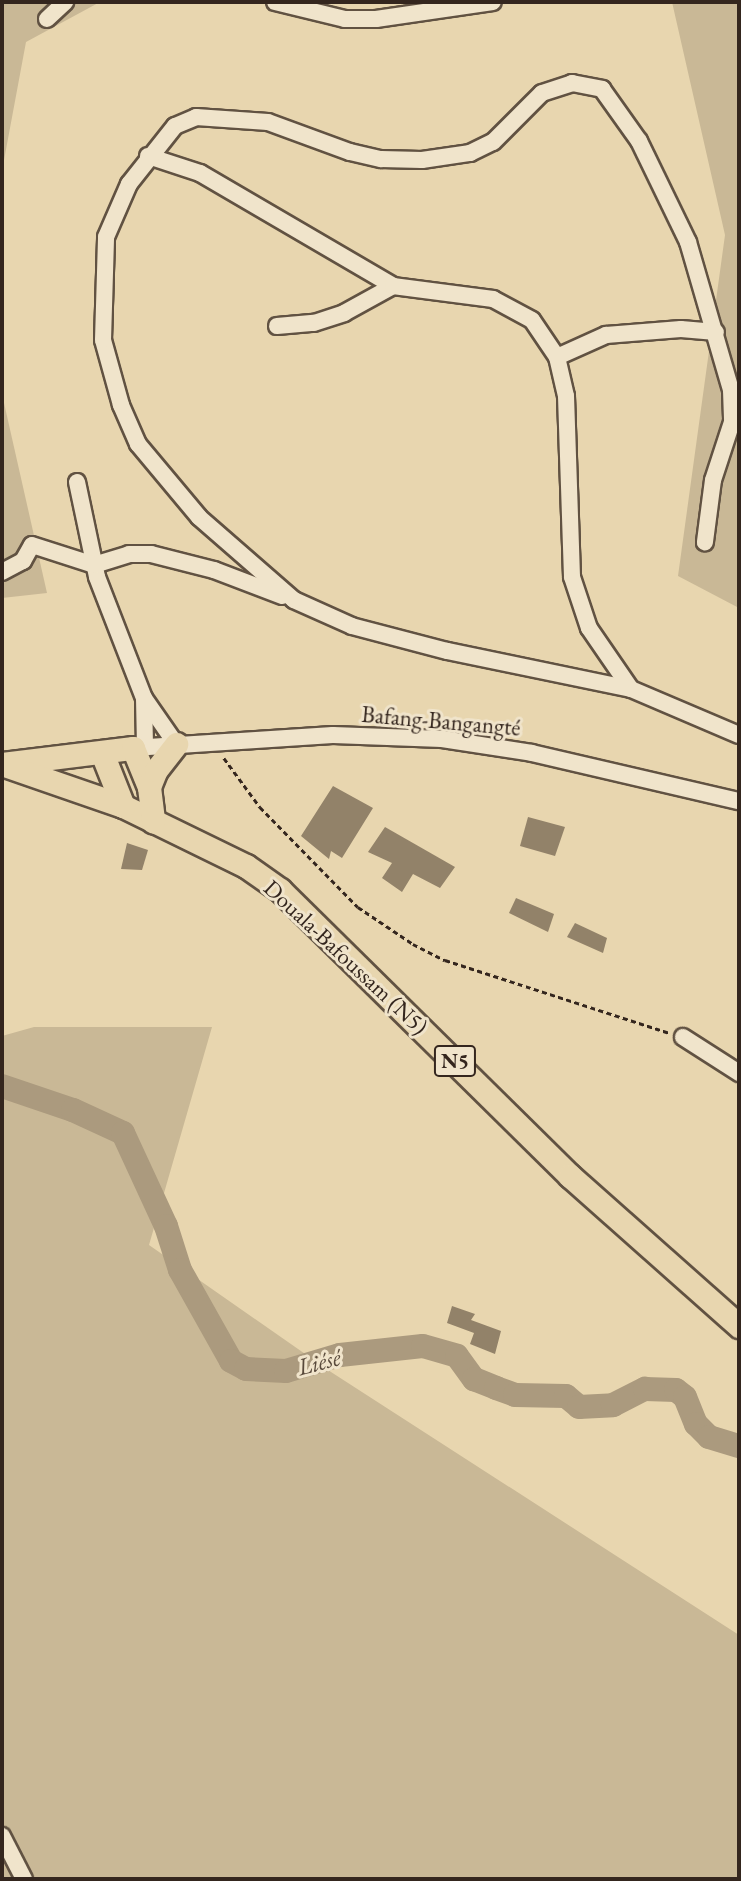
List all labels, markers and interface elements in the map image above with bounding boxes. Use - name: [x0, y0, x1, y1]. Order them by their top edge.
- street label: Bafang-Bangangté: [360, 700, 522, 742]
- street label: Douala-Bafoussam (N5): [258, 874, 434, 1040]
- road number: N5: [432, 1044, 478, 1078]
- water label: Liésé: [294, 1342, 344, 1382]

